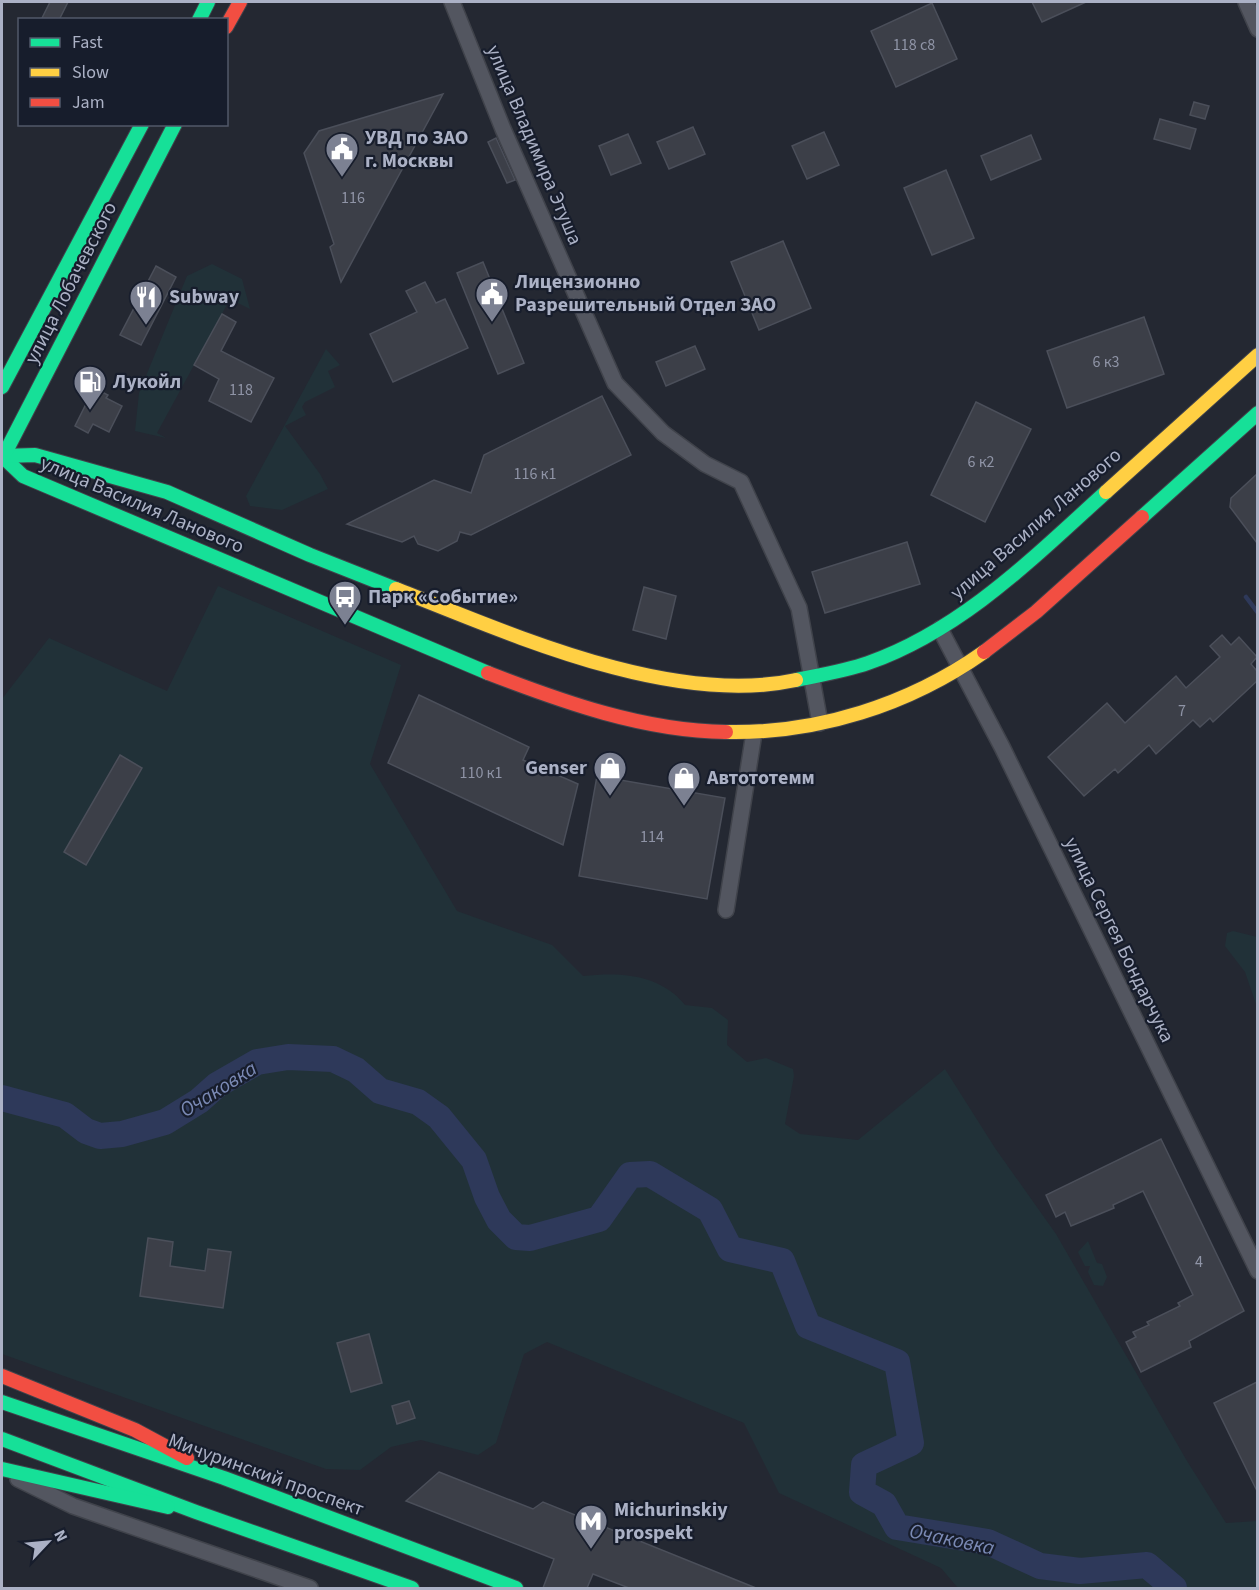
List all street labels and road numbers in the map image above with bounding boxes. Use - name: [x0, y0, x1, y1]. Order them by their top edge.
- street label: улица Владимира Этуша: [479, 41, 589, 249]
- street label: улица Лобачевского: [18, 197, 124, 369]
- street label: улица Василия Ланового: [944, 442, 1128, 606]
- street label: улица Василия Ланового: [36, 449, 248, 561]
- street label: улица Сергея Бондарчука: [1057, 833, 1181, 1047]
- street label: Мичуринский проспект: [164, 1427, 368, 1523]

